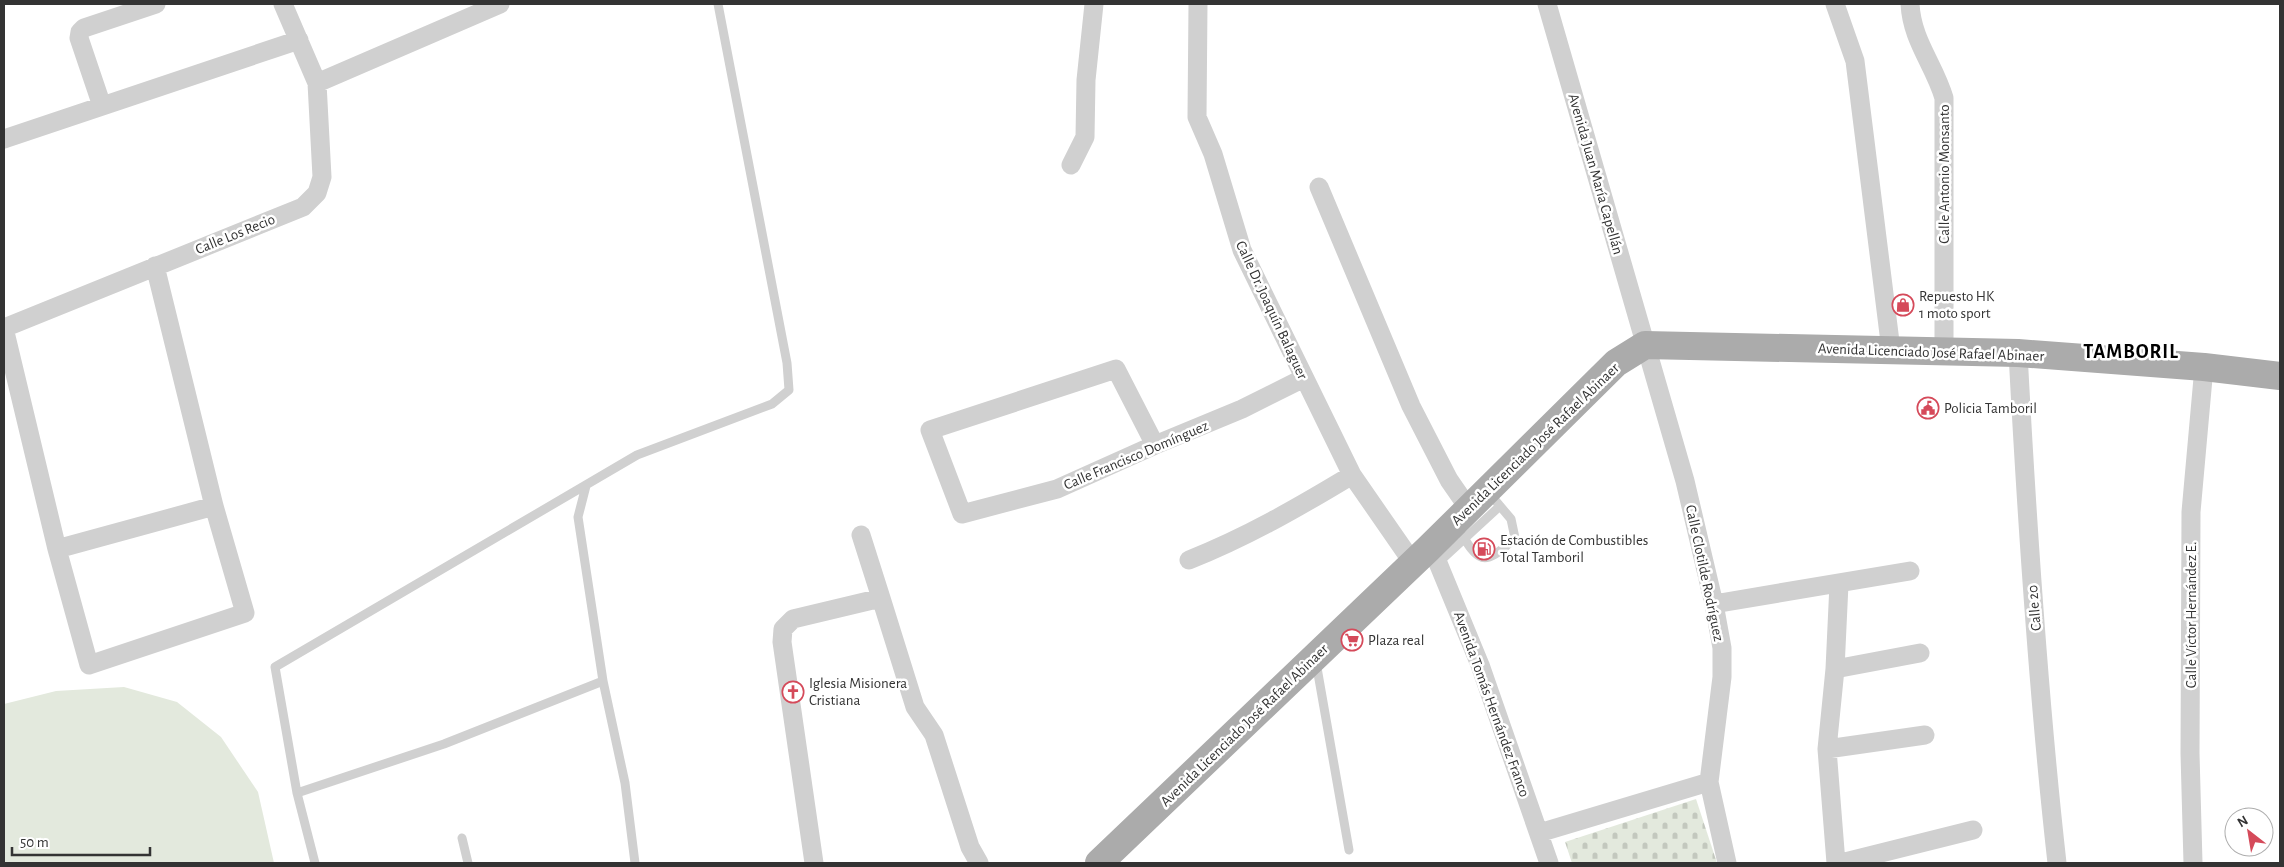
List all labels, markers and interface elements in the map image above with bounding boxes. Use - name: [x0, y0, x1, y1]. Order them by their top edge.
- street label: Avenida Juan María Capellán: [1565, 92, 1626, 256]
- street label: Calle Antonio Monsanto: [1937, 104, 1952, 244]
- street label: Calle Los Recio: [193, 212, 277, 257]
- street label: Calle Dr. Joaquín Balaguer: [1233, 239, 1310, 382]
- place label: Repuesto HK 1 moto sport: [1919, 289, 1995, 321]
- shop icon: Repuesto HK 1 moto sport: [1891, 293, 1915, 317]
- street label: Avenida Licenciado José Rafael Abinaer: [1818, 341, 2045, 364]
- district label: TAMBORIL: [2083, 342, 2179, 362]
- street label: Avenida Licenciado José Rafael Abinaer: [1449, 360, 1622, 528]
- public building icon: Policia Tamboril: [1916, 396, 1940, 420]
- place label: Policia Tamboril: [1944, 401, 2037, 416]
- street label: Calle Francisco Domínguez: [1062, 418, 1211, 493]
- street label: Calle Clotilde Rodríguez: [1683, 504, 1726, 643]
- place label: Estación de Combustibles Total Tamboril: [1500, 533, 1648, 565]
- fuel station icon: Estación de Combustibles Total Tamboril: [1472, 537, 1496, 561]
- street label: Calle Víctor Hernández E.: [2184, 542, 2199, 688]
- street label: Calle 20: [2025, 584, 2044, 632]
- street label: Avenida Tomás Hernández Franco: [1451, 609, 1532, 799]
- supermarket icon: Plaza real: [1340, 628, 1364, 652]
- place label: Plaza real: [1368, 633, 1424, 648]
- street label: Avenida Licenciado José Rafael Abinaer: [1158, 641, 1331, 809]
- place label: Iglesia Misionera Cristiana: [809, 676, 907, 708]
- church icon: Iglesia Misionera Cristiana: [781, 680, 805, 704]
- north arrow: [2224, 807, 2274, 857]
- text: N: [2235, 813, 2251, 830]
- scale bar: [12, 824, 150, 856]
- text: 50 m: [20, 835, 49, 850]

